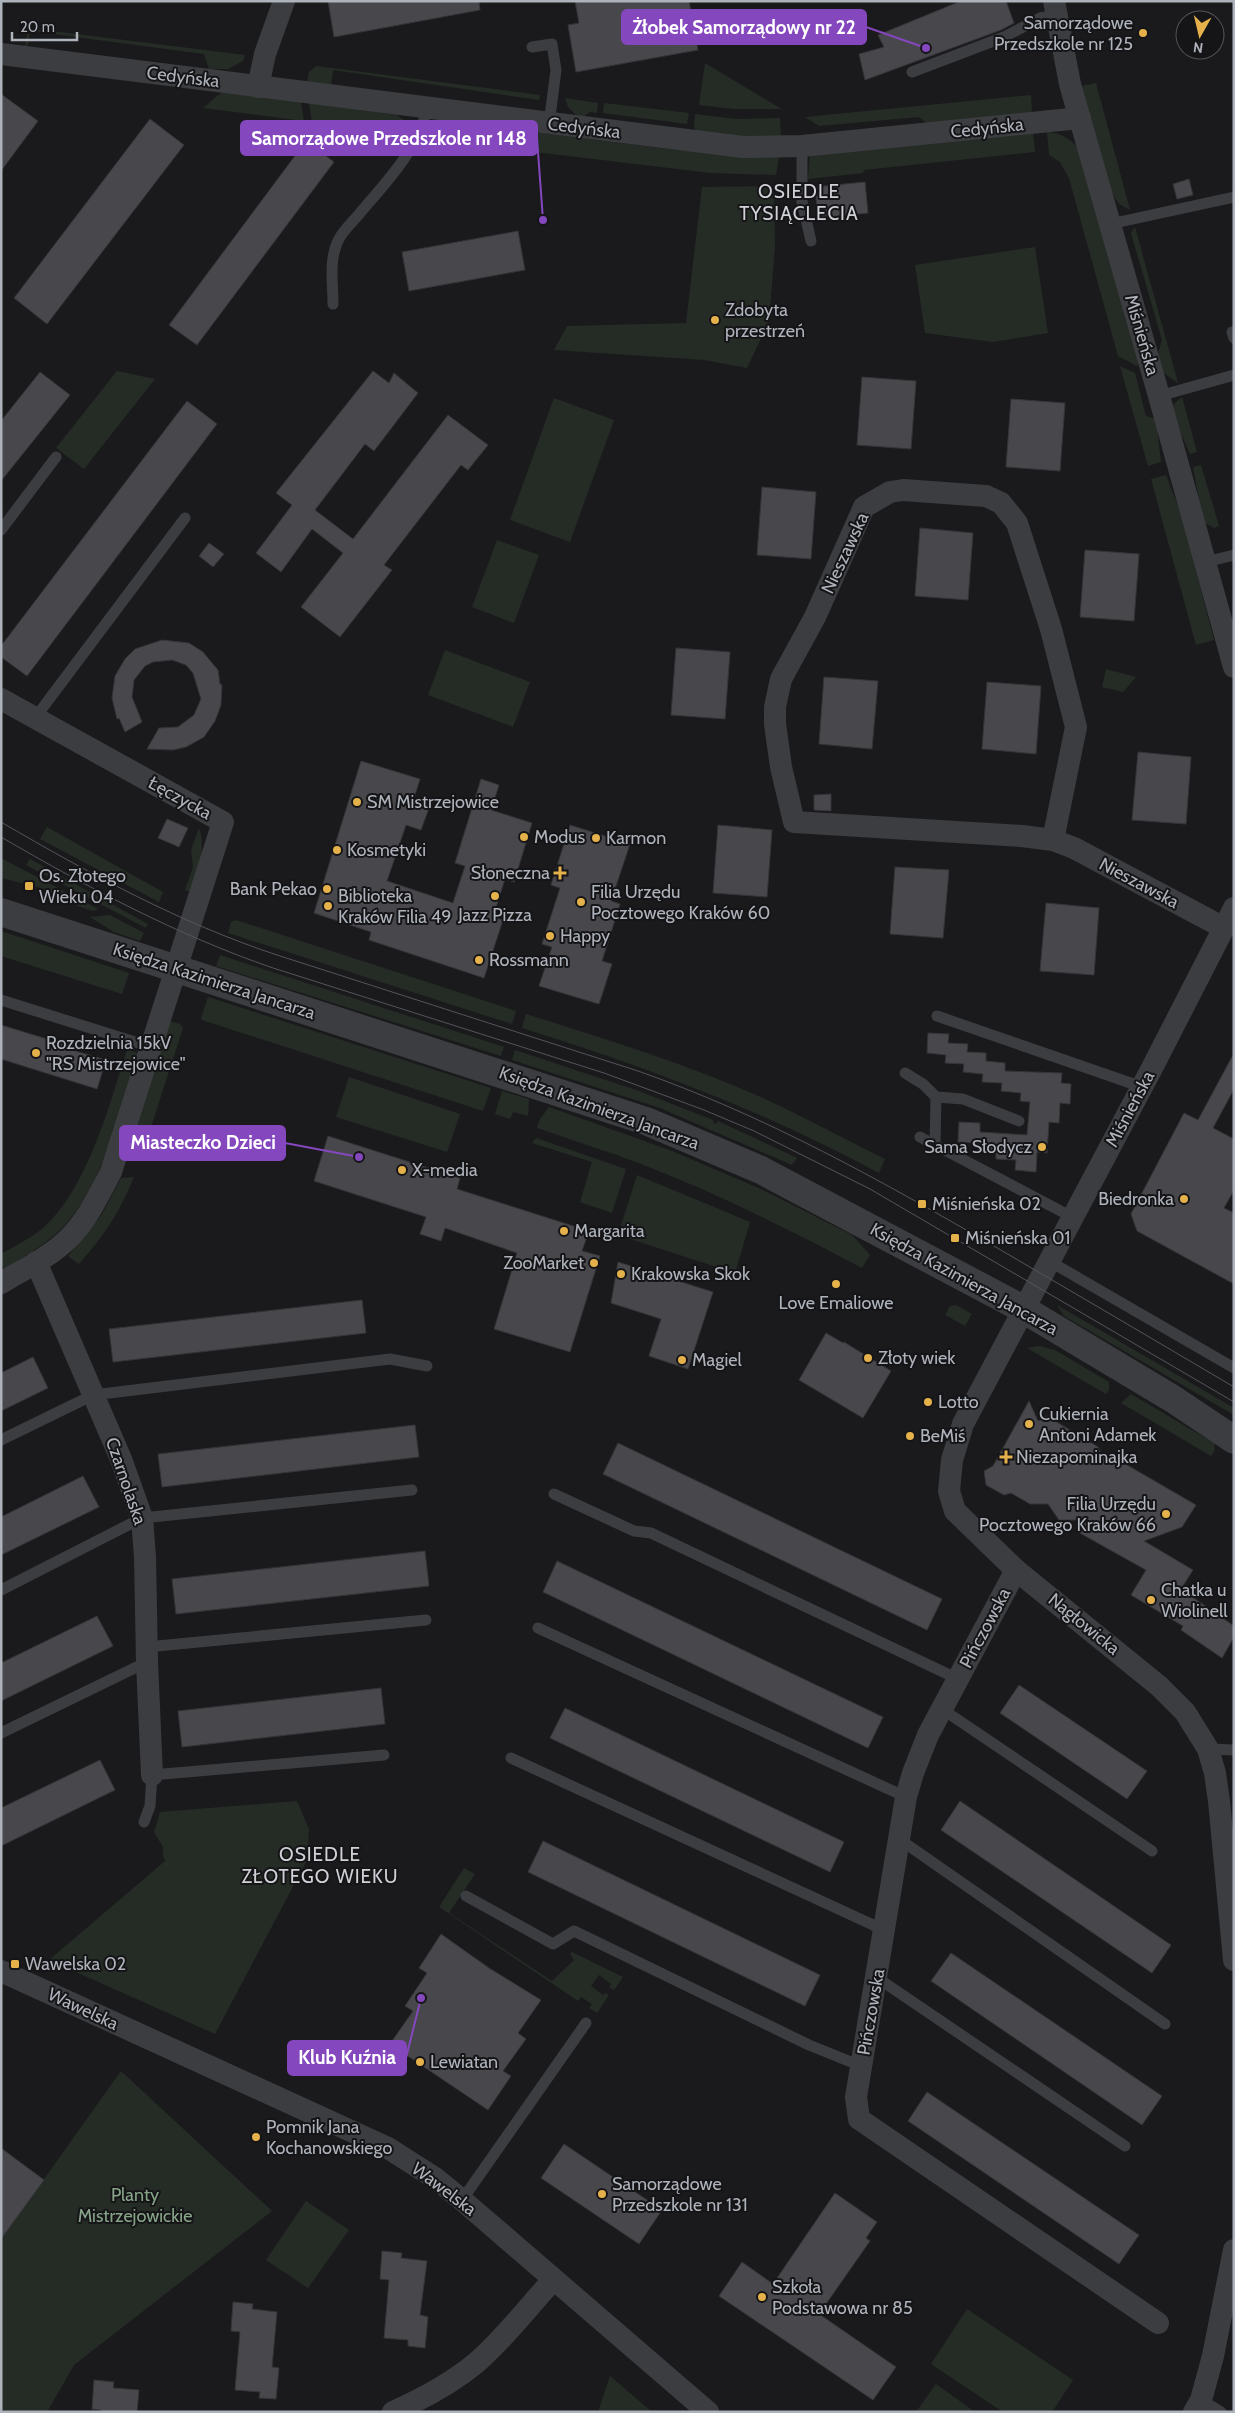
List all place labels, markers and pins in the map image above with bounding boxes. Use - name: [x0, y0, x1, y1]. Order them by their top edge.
- callout: Żłobek Samorządowy nr 22: [622, 10, 866, 44]
- place label: Samorządowe Przedszkole nr 125: [994, 12, 1133, 55]
- marker: Samorządowe Przedszkole nr 125: [1137, 27, 1149, 39]
- callout: Samorządowe Przedszkole nr 148: [241, 121, 537, 155]
- place label: Zdobyta przestrzeń: [725, 299, 805, 342]
- marker: Zdobyta przestrzeń: [709, 314, 721, 326]
- place label: SM Mistrzejowice: [367, 791, 499, 813]
- marker: SM Mistrzejowice: [351, 796, 363, 808]
- place label: Modus: [534, 826, 585, 848]
- place label: Karmon: [606, 827, 666, 849]
- marker: Modus: [518, 831, 530, 843]
- marker: Karmon: [590, 832, 602, 844]
- place label: Kosmetyki: [347, 839, 426, 861]
- marker: Kosmetyki: [331, 844, 343, 856]
- place label: Słoneczna: [471, 862, 550, 884]
- place label: Os. Złotego Wieku 04: [39, 865, 126, 908]
- marker: Słoneczna: [554, 867, 566, 879]
- place label: Bank Pekao: [230, 878, 317, 900]
- marker: Os. Złotego Wieku 04: [23, 880, 35, 892]
- place label: Filia Urzędu Pocztowego Kraków 60: [591, 881, 770, 924]
- marker: Bank Pekao: [321, 883, 333, 895]
- place label: Biblioteka Kraków Filia 49: [338, 885, 451, 928]
- marker: Jazz Pizza: [489, 890, 501, 902]
- marker: Filia Urzędu Pocztowego Kraków 60: [575, 896, 587, 908]
- marker: Biblioteka Kraków Filia 49: [322, 900, 334, 912]
- place label: Jazz Pizza: [457, 904, 532, 926]
- place label: Happy: [560, 925, 610, 947]
- marker: Happy: [544, 930, 556, 942]
- place label: Rossmann: [489, 949, 569, 971]
- marker: Rossmann: [473, 954, 485, 966]
- place label: Rozdzielnia 15kV "RS Mistrzejowice": [46, 1032, 186, 1075]
- marker: Rozdzielnia 15kV "RS Mistrzejowice": [30, 1047, 42, 1059]
- callout: Miasteczko Dzieci: [120, 1126, 285, 1160]
- place label: Sama Słodycz: [924, 1136, 1033, 1158]
- marker: Sama Słodycz: [1036, 1141, 1048, 1153]
- place label: X-media: [412, 1159, 478, 1181]
- marker: X-media: [396, 1164, 408, 1176]
- place label: Biedronka: [1098, 1188, 1174, 1210]
- place label: Miśnieńska 02: [932, 1193, 1041, 1215]
- marker: Biedronka: [1178, 1193, 1190, 1205]
- marker: Miśnieńska 02: [916, 1198, 928, 1210]
- place label: Margarita: [574, 1220, 645, 1242]
- marker: Margarita: [558, 1225, 570, 1237]
- place label: Miśnieńska 01: [965, 1227, 1070, 1249]
- marker: Miśnieńska 01: [949, 1232, 961, 1244]
- place label: ZooMarket: [503, 1252, 584, 1274]
- marker: ZooMarket: [588, 1257, 600, 1269]
- place label: Krakowska Skok: [631, 1263, 751, 1285]
- marker: Krakowska Skok: [615, 1268, 627, 1280]
- marker: Love Emaliowe: [830, 1278, 842, 1290]
- place label: Love Emaliowe: [779, 1292, 893, 1314]
- place label: Złoty wiek: [878, 1347, 956, 1369]
- place label: Magiel: [692, 1349, 742, 1371]
- marker: Złoty wiek: [862, 1352, 874, 1364]
- marker: Magiel: [676, 1354, 688, 1366]
- place label: Lotto: [938, 1391, 979, 1413]
- marker: Lotto: [922, 1396, 934, 1408]
- place label: Cukiernia Antoni Adamek: [1039, 1403, 1157, 1446]
- marker: Cukiernia Antoni Adamek: [1023, 1418, 1035, 1430]
- place label: BeMiś: [920, 1425, 965, 1447]
- marker: BeMiś: [904, 1430, 916, 1442]
- place label: Niezapominajka: [1016, 1446, 1138, 1468]
- marker: Niezapominajka: [1000, 1451, 1012, 1463]
- place label: Filia Urzędu Pocztowego Kraków 66: [979, 1493, 1156, 1536]
- marker: Filia Urzędu Pocztowego Kraków 66: [1160, 1508, 1172, 1520]
- place label: Chatka u Wiolinell: [1161, 1579, 1228, 1622]
- marker: Chatka u Wiolinell: [1145, 1594, 1157, 1606]
- place label: Wawelska 02: [25, 1953, 126, 1975]
- marker: Wawelska 02: [9, 1958, 21, 1970]
- callout: Klub Kuźnia: [288, 2041, 406, 2075]
- place label: Lewiatan: [430, 2051, 498, 2073]
- marker: Lewiatan: [414, 2056, 426, 2068]
- place label: Pomnik Jana Kochanowskiego: [266, 2116, 392, 2159]
- marker: Pomnik Jana Kochanowskiego: [250, 2131, 262, 2143]
- place label: Samorządowe Przedszkole nr 131: [612, 2173, 748, 2216]
- marker: Samorządowe Przedszkole nr 131: [596, 2188, 608, 2200]
- place label: Szkoła Podstawowa nr 85: [772, 2276, 913, 2319]
- marker: Szkoła Podstawowa nr 85: [756, 2291, 768, 2303]

